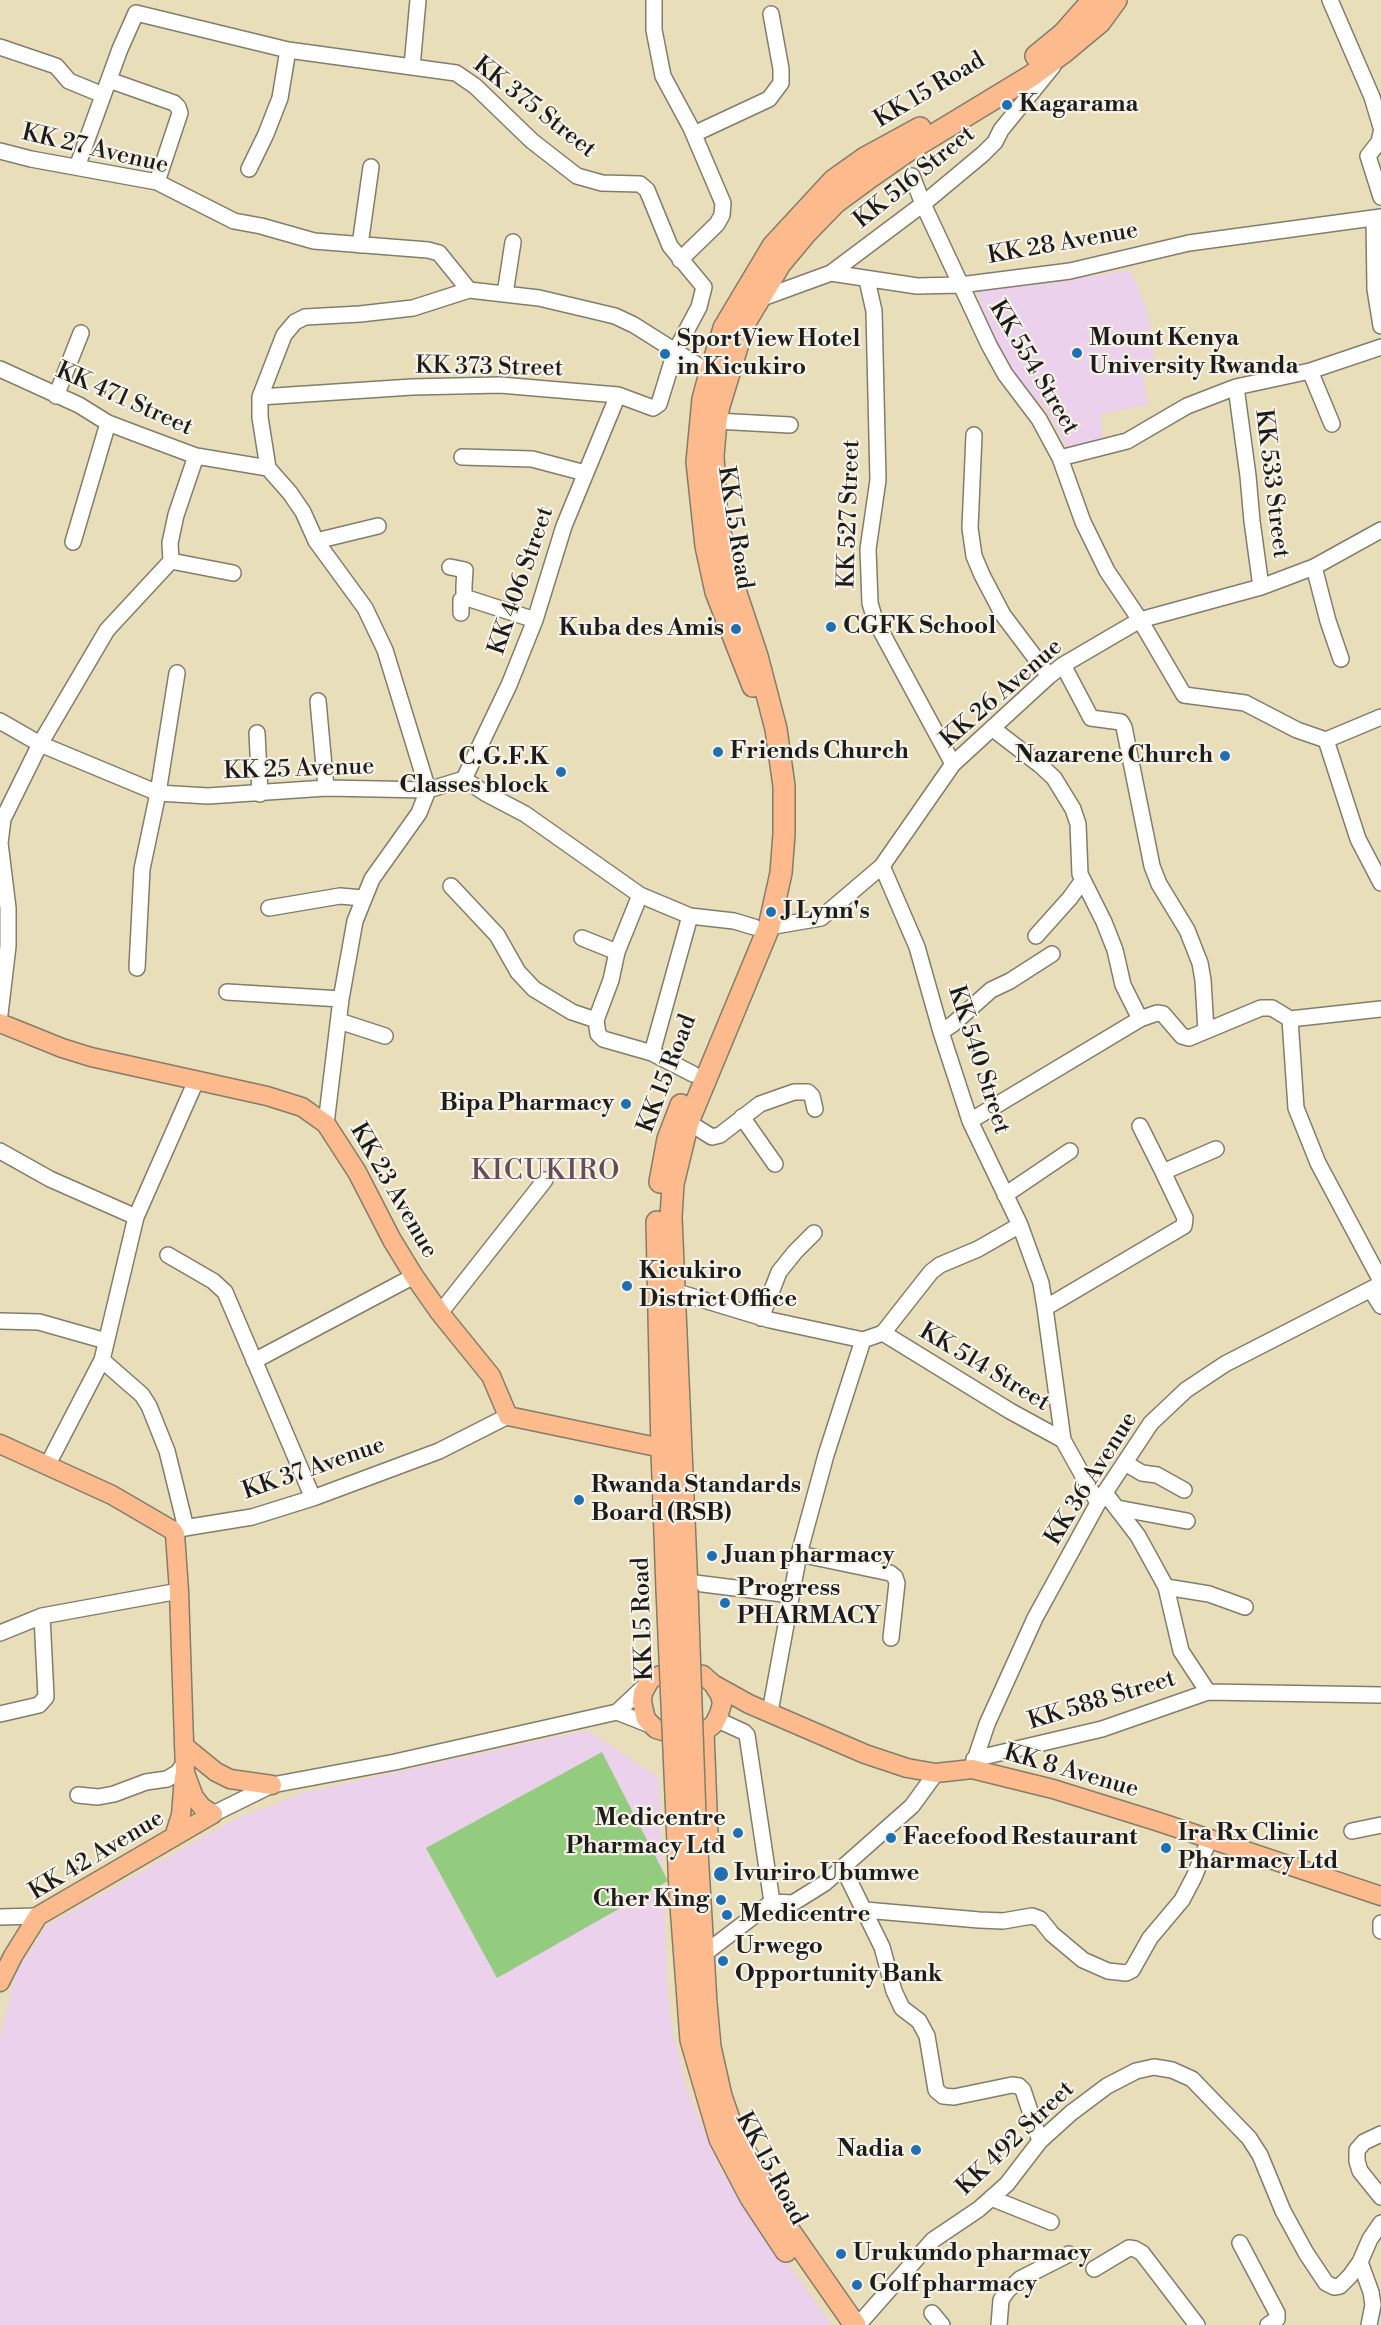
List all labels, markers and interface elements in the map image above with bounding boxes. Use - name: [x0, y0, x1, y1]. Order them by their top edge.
- street label: KK 15 Road: [869, 47, 991, 135]
- street label: KK 375 Street: [467, 51, 601, 165]
- place label: Kagarama: [1019, 91, 1139, 119]
- marker: Kagarama: [1000, 98, 1014, 112]
- street label: KK 27 Avenue: [19, 119, 171, 181]
- street label: KK 516 Street: [849, 120, 981, 236]
- street label: KK 28 Avenue: [985, 217, 1141, 271]
- street label: KK 554 Street: [982, 296, 1084, 440]
- place label: Mount Kenya University Rwanda: [1089, 325, 1299, 381]
- place label: SportView Hotel in Kicukiro: [677, 326, 860, 382]
- marker: Mount Kenya University Rwanda: [1070, 346, 1084, 360]
- marker: SportView Hotel in Kicukiro: [658, 347, 672, 361]
- street label: KK 373 Street: [415, 352, 563, 384]
- street label: KK 471 Street: [51, 357, 197, 443]
- street label: KK 533 Street: [1248, 408, 1294, 560]
- street label: KK 527 Street: [833, 439, 867, 589]
- street label: KK 15 Road: [710, 464, 758, 592]
- street label: KK 406 Street: [483, 503, 561, 659]
- place label: CGFK School: [843, 613, 996, 641]
- place label: Kuba des Amis: [559, 615, 724, 643]
- marker: CGFK School: [824, 620, 838, 634]
- marker: Kuba des Amis: [729, 622, 743, 636]
- street label: KK 26 Avenue: [935, 633, 1069, 755]
- place label: Friends Church: [730, 738, 909, 766]
- place label: Nazarene Church: [1015, 742, 1213, 770]
- place label: C.G.F.K Classes block: [399, 744, 549, 800]
- marker: Friends Church: [711, 745, 725, 759]
- marker: Nazarene Church: [1218, 749, 1232, 763]
- street label: KK 25 Avenue: [223, 753, 375, 787]
- marker: C.G.F.K Classes block: [554, 765, 568, 779]
- place label: J Lynn's: [783, 898, 870, 926]
- marker: J Lynn's: [764, 905, 778, 919]
- street label: KK 540 Street: [941, 982, 1015, 1138]
- street label: KK 15 Road: [632, 1011, 704, 1137]
- place label: Bipa Pharmacy: [440, 1090, 614, 1118]
- marker: Bipa Pharmacy: [619, 1097, 633, 1111]
- street label: KK 23 Avenue: [343, 1118, 443, 1264]
- district label: KICUKIRO: [471, 1157, 621, 1189]
- place label: Kicukiro District Office: [639, 1258, 797, 1314]
- marker: Kicukiro District Office: [620, 1279, 634, 1293]
- street label: KK 514 Street: [914, 1318, 1054, 1418]
- street label: KK 36 Avenue: [1040, 1407, 1144, 1551]
- street label: KK 37 Avenue: [239, 1431, 389, 1507]
- place label: Rwanda Standards Board (RSB): [591, 1472, 801, 1528]
- marker: Rwanda Standards Board (RSB): [572, 1493, 586, 1507]
- place label: Juan pharmacy: [724, 1542, 894, 1570]
- marker: Juan pharmacy: [705, 1549, 719, 1563]
- street label: KK 15 Road: [627, 1556, 661, 1682]
- place label: Progress PHARMACY: [737, 1575, 881, 1631]
- marker: Progress PHARMACY: [718, 1596, 732, 1610]
- street label: KK 588 Street: [1025, 1665, 1179, 1737]
- street label: KK 8 Avenue: [1000, 1739, 1142, 1805]
- street label: KK 42 Avenue: [24, 1805, 170, 1907]
- place label: Medicentre Pharmacy Ltd: [566, 1805, 726, 1861]
- place label: Ira Rx Clinic Pharmacy Ltd: [1178, 1820, 1338, 1876]
- place label: Facefood Restaurant: [903, 1824, 1137, 1852]
- marker: Medicentre Pharmacy Ltd: [731, 1826, 745, 1840]
- marker: Facefood Restaurant: [884, 1831, 898, 1845]
- marker: Ira Rx Clinic Pharmacy Ltd: [1159, 1841, 1173, 1855]
- place label: Ivuriro Ubumwe: [734, 1860, 919, 1888]
- marker: Ivuriro Ubumwe: [712, 1865, 730, 1883]
- place label: Cher King: [593, 1886, 709, 1914]
- marker: Cher King: [714, 1893, 728, 1907]
- place label: Medicentre: [739, 1901, 870, 1929]
- marker: Medicentre: [720, 1908, 734, 1922]
- place label: Urwego Opportunity Bank: [735, 1933, 943, 1989]
- marker: Urwego Opportunity Bank: [716, 1954, 730, 1968]
- street label: KK 492 Street: [951, 2076, 1081, 2202]
- street label: KK 15 Road: [728, 2107, 812, 2231]
- place label: Nadia: [837, 2136, 904, 2164]
- marker: Nadia: [909, 2143, 923, 2157]
- place label: Urukundo pharmacy: [853, 2240, 1091, 2268]
- marker: Urukundo pharmacy: [834, 2247, 848, 2261]
- place label: Golf pharmacy: [869, 2271, 1037, 2299]
- marker: Golf pharmacy: [850, 2278, 864, 2292]

